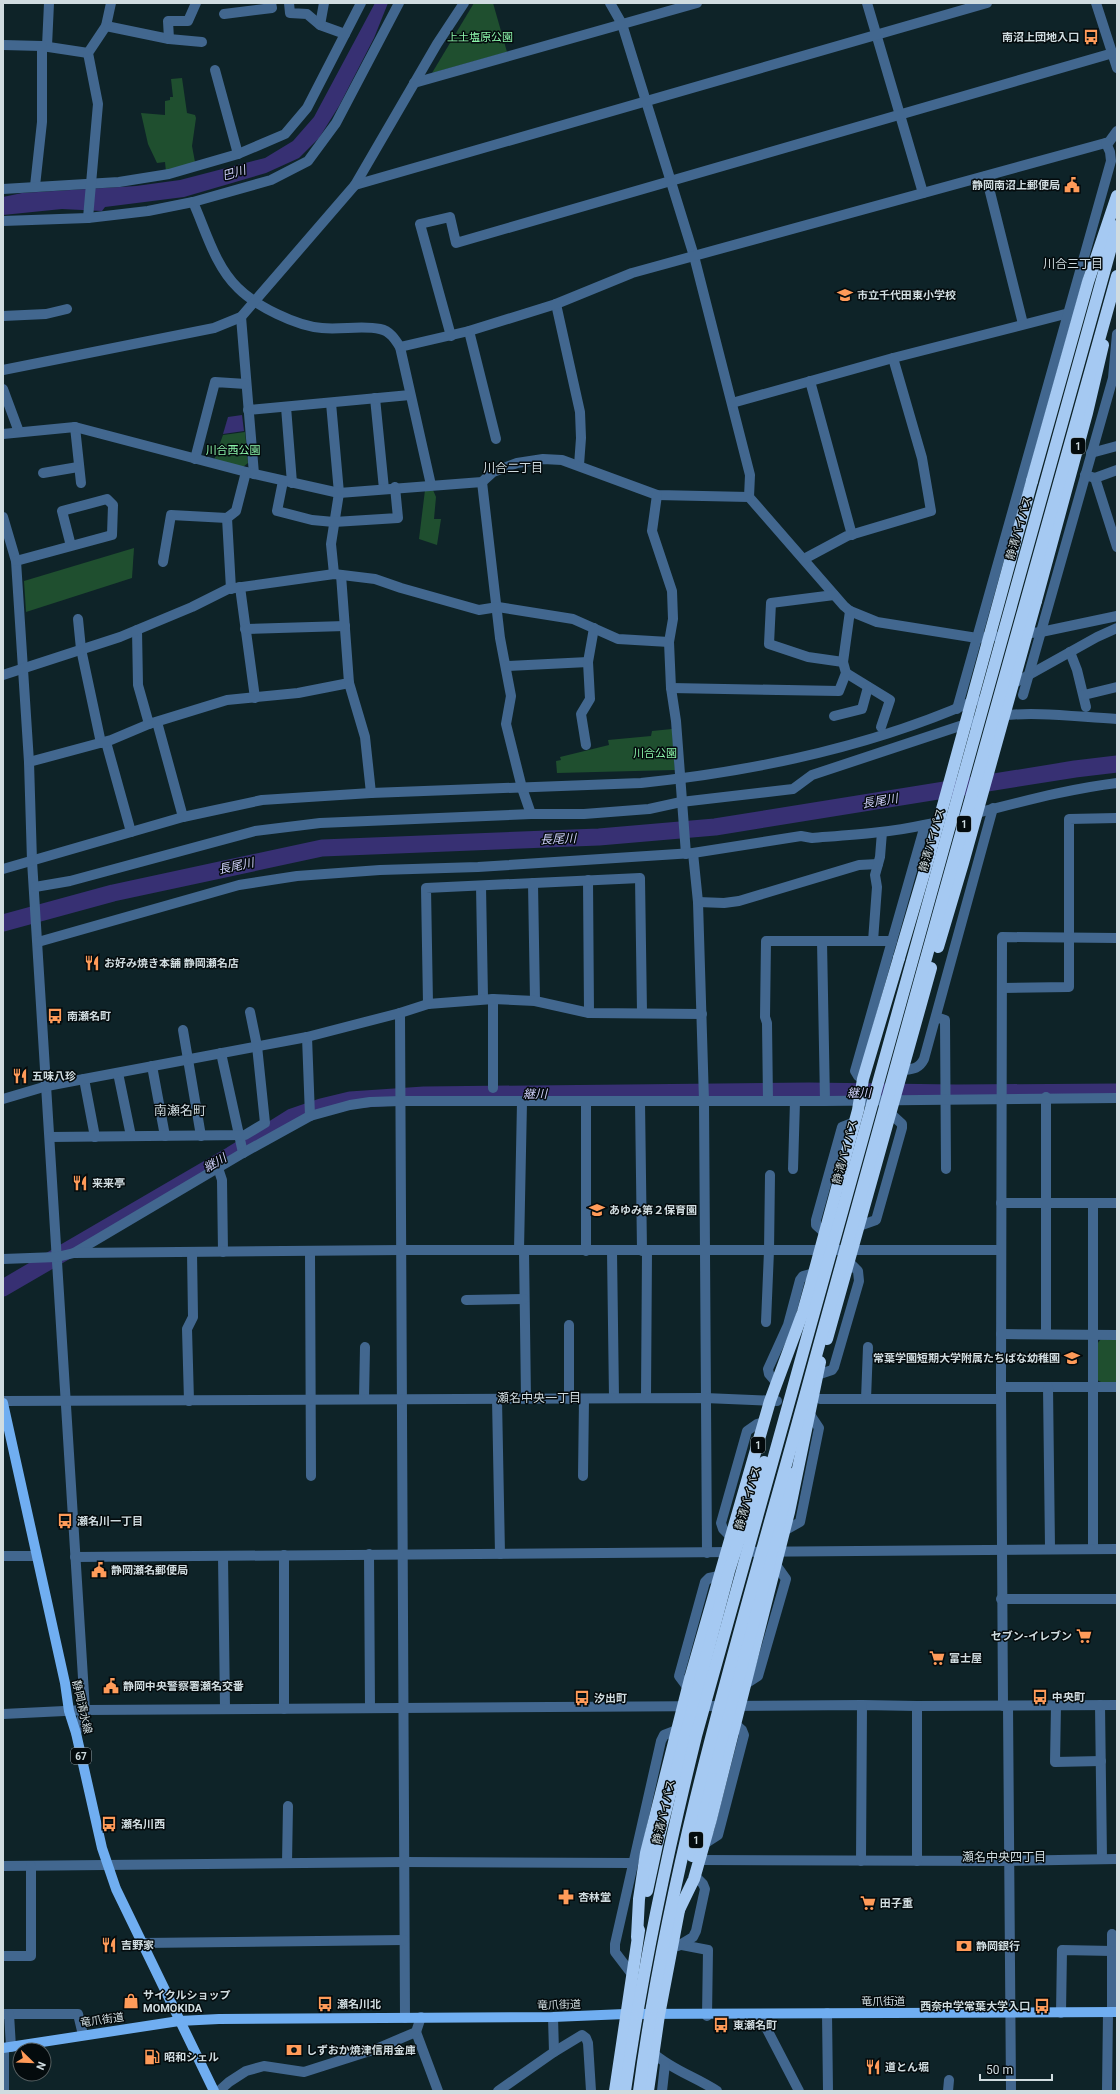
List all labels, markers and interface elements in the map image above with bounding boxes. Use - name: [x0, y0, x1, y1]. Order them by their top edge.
- bus stop icon: 南沼上団地入口: [1082, 28, 1100, 46]
- park label: 上土塩原公園: [447, 31, 513, 44]
- place label: 南沼上団地入口: [1002, 31, 1079, 44]
- water label: 巴川: [221, 162, 249, 183]
- public building icon: 静岡南沼上郵便局: [1063, 176, 1081, 194]
- place label: 静岡南沼上郵便局: [972, 179, 1060, 192]
- district label: 川合三丁目: [1043, 257, 1103, 271]
- school or university icon: 市立千代田東小学校: [836, 286, 854, 304]
- place label: 市立千代田東小学校: [857, 289, 956, 302]
- road number: 1: [1071, 438, 1085, 454]
- park label: 川合西公園: [206, 444, 261, 457]
- district label: 川合二丁目: [483, 461, 543, 475]
- street label: 静清バイパス: [1004, 495, 1034, 561]
- park label: 川合公園: [633, 747, 677, 760]
- water label: 長尾川: [861, 791, 901, 811]
- street label: 静清バイパス: [917, 807, 947, 873]
- road number: 1: [957, 816, 971, 832]
- water label: 長尾川: [540, 831, 578, 847]
- water label: 長尾川: [217, 855, 257, 877]
- restaurant icon: お好み焼き本舗 静岡瀬名店: [83, 954, 101, 972]
- place label: お好み焼き本舗 静岡瀬名店: [104, 957, 239, 970]
- bus stop icon: 南瀬名町: [46, 1007, 64, 1025]
- place label: 南瀬名町: [67, 1010, 111, 1023]
- restaurant icon: 五味八珍: [11, 1067, 29, 1085]
- place label: 五味八珍: [32, 1070, 76, 1083]
- water label: 継川: [847, 1086, 873, 1100]
- water label: 継川: [523, 1087, 549, 1101]
- district label: 南瀬名町: [154, 1103, 206, 1118]
- street label: 静清バイパス: [830, 1119, 860, 1185]
- water label: 継川: [201, 1150, 231, 1175]
- restaurant icon: 来来亭: [71, 1174, 89, 1192]
- place label: 来来亭: [92, 1177, 125, 1190]
- school or university icon: あゆみ第２保育園: [588, 1201, 606, 1219]
- place label: あゆみ第２保育園: [609, 1204, 697, 1217]
- school or university icon: 常葉学園短期大学附属たちばな幼稚園: [1063, 1349, 1081, 1367]
- place label: 常葉学園短期大学附属たちばな幼稚園: [873, 1352, 1060, 1365]
- district label: 瀬名中央一丁目: [497, 1391, 581, 1405]
- road number: 1: [751, 1437, 765, 1453]
- street label: 静清バイパス: [733, 1465, 763, 1531]
- bus stop icon: 瀬名川一丁目: [56, 1512, 74, 1530]
- place label: 瀬名川一丁目: [77, 1515, 143, 1528]
- public building icon: 静岡瀬名郵便局: [90, 1561, 108, 1579]
- place label: 静岡瀬名郵便局: [111, 1564, 188, 1577]
- supermarket icon: セブン-イレブン: [1075, 1627, 1093, 1645]
- place label: セブン-イレブン: [991, 1630, 1072, 1643]
- supermarket icon: 富士屋: [928, 1649, 946, 1667]
- place label: 富士屋: [949, 1652, 982, 1665]
- public building icon: 静岡中央警察署瀬名交番: [102, 1677, 120, 1695]
- street label: 静岡清水線: [69, 1679, 95, 1735]
- place label: 静岡中央警察署瀬名交番: [123, 1680, 244, 1693]
- bus stop icon: 中央町: [1031, 1688, 1049, 1706]
- bus stop icon: 汐出町: [573, 1689, 591, 1707]
- place label: 中央町: [1052, 1691, 1085, 1704]
- place label: 汐出町: [594, 1692, 627, 1705]
- road number: 67: [71, 1748, 91, 1764]
- street label: 静清バイパス: [650, 1778, 678, 1846]
- bus stop icon: 瀬名川西: [100, 1815, 118, 1833]
- place label: 瀬名川西: [121, 1818, 165, 1831]
- road number: 1: [689, 1832, 703, 1848]
- district label: 瀬名中央四丁目: [962, 1850, 1046, 1864]
- pharmacy icon: 杏林堂: [557, 1888, 575, 1906]
- place label: 杏林堂: [578, 1891, 611, 1904]
- supermarket icon: 田子重: [859, 1894, 877, 1912]
- place label: 田子重: [880, 1897, 913, 1910]
- restaurant icon: 吉野家: [100, 1936, 118, 1954]
- bank icon: 静岡銀行: [955, 1937, 973, 1955]
- place label: 吉野家: [121, 1939, 154, 1952]
- place label: 静岡銀行: [976, 1940, 1020, 1953]
- place label: サイクルショップ MOMOKIDA: [143, 1989, 230, 2015]
- shop icon: サイクルショップ MOMOKIDA: [122, 1992, 140, 2010]
- bus stop icon: 瀬名川北: [316, 1995, 334, 2013]
- street label: 竜爪街道: [861, 1995, 905, 2008]
- bus stop icon: 西奈中学常葉大学入口: [1033, 1997, 1051, 2015]
- place label: 瀬名川北: [337, 1998, 381, 2011]
- street label: 竜爪街道: [537, 1998, 581, 2012]
- place label: 西奈中学常葉大学入口: [920, 2000, 1030, 2013]
- street label: 竜爪街道: [79, 2011, 125, 2029]
- bus stop icon: 東瀬名町: [712, 2016, 730, 2034]
- place label: 東瀬名町: [733, 2019, 777, 2032]
- bank icon: しずおか焼津信用金庫: [285, 2041, 303, 2059]
- north arrow: [12, 2042, 52, 2082]
- place label: しずおか焼津信用金庫: [306, 2044, 416, 2057]
- fuel station icon: 昭和シェル: [143, 2048, 161, 2066]
- place label: 昭和シェル: [164, 2051, 219, 2064]
- scale bar: [980, 2056, 1052, 2082]
- restaurant icon: 道とん堀: [864, 2058, 882, 2076]
- text: N: [33, 2060, 48, 2072]
- place label: 道とん堀: [885, 2061, 929, 2074]
- text: 50 m: [986, 2063, 1013, 2077]

